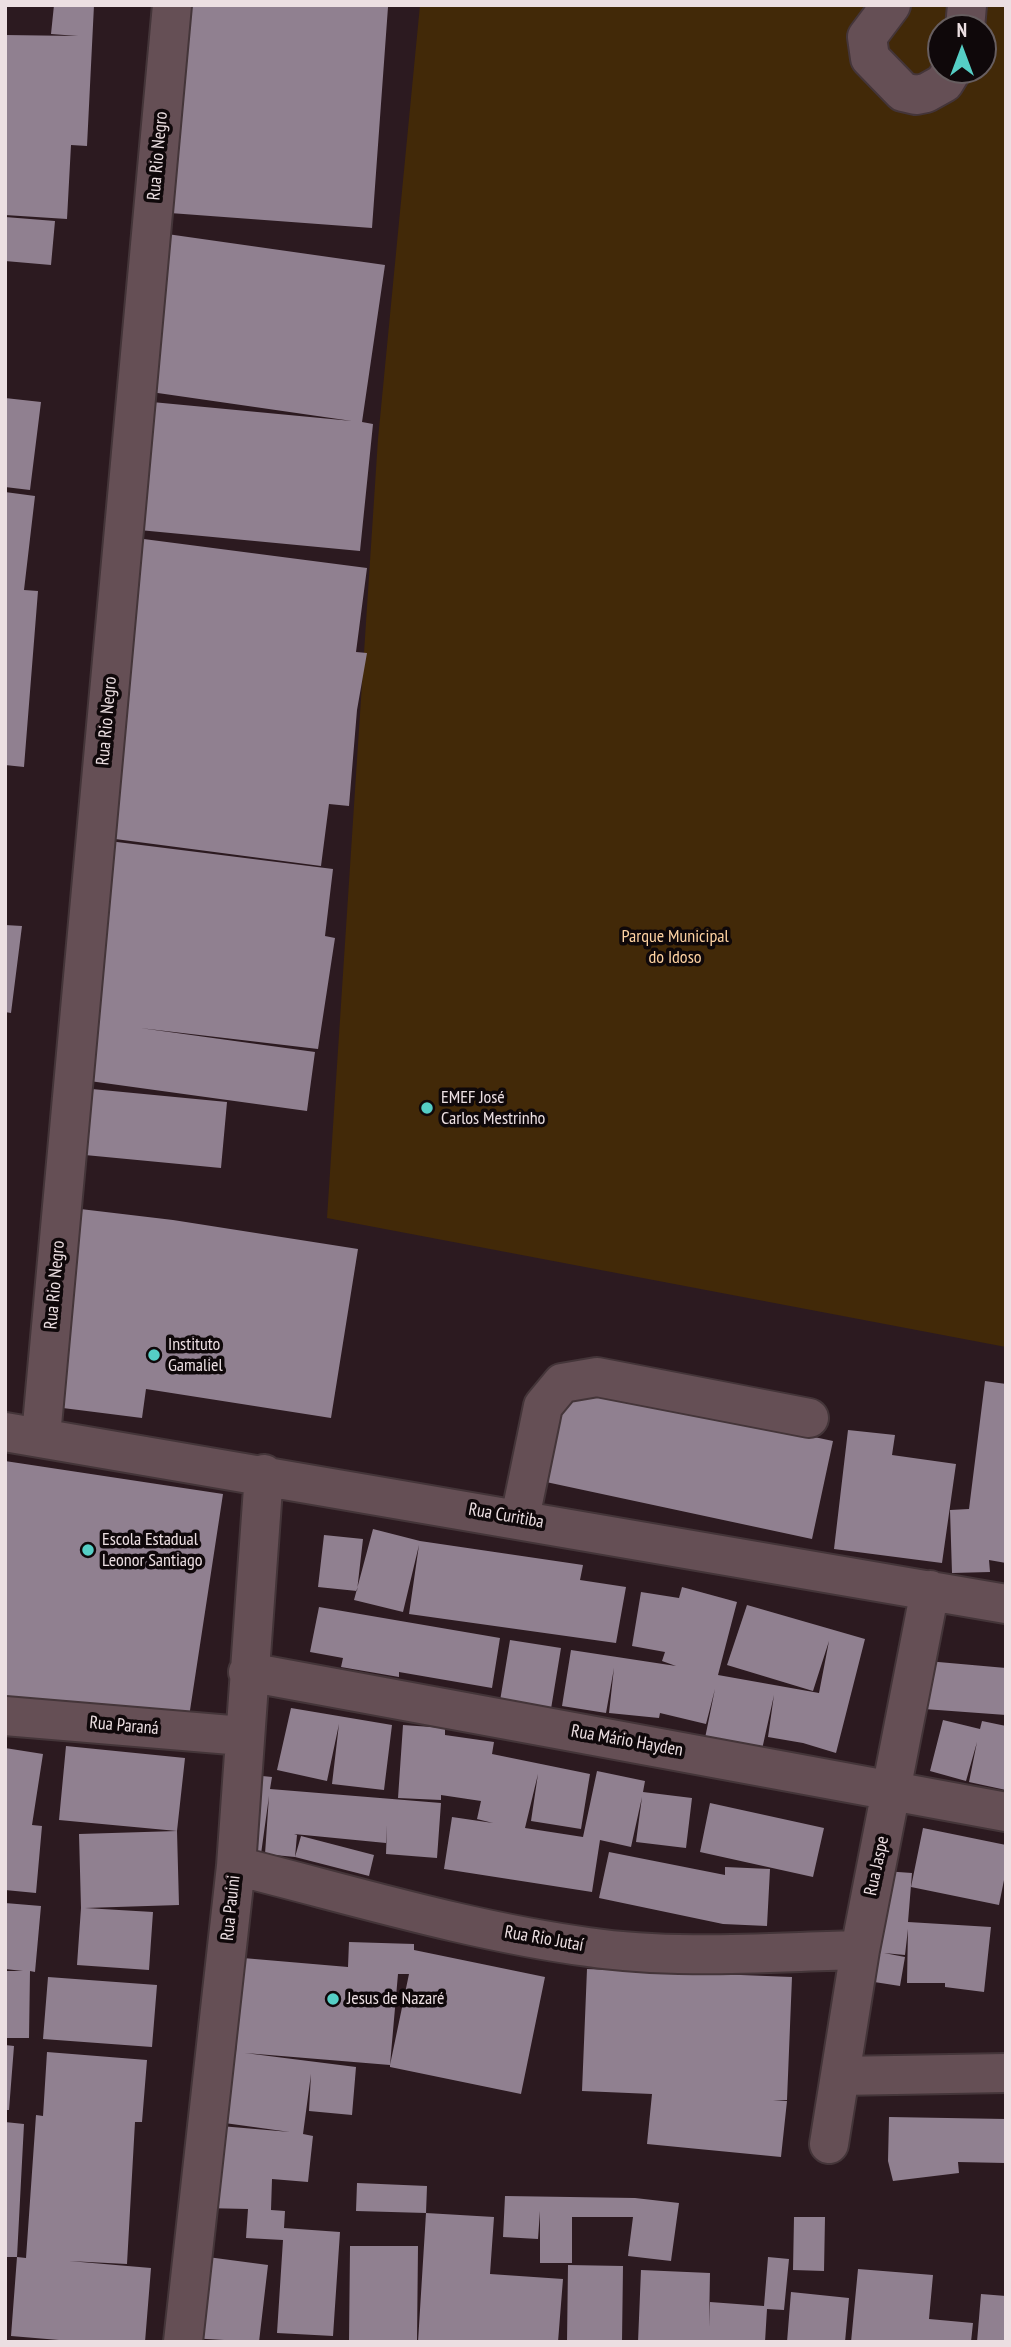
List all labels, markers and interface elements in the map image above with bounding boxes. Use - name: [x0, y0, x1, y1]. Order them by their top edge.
- north arrow: [927, 14, 997, 84]
- text: N: [957, 18, 967, 42]
- street label: Rua Rio Negro: [143, 111, 173, 201]
- street label: Rua Rio Negro: [92, 676, 122, 766]
- park label: Parque Municipal do Idoso: [621, 926, 729, 968]
- place label: EMEF José Carlos Mestrinho: [441, 1087, 545, 1130]
- marker: EMEF José Carlos Mestrinho: [419, 1100, 435, 1116]
- street label: Rua Rio Negro: [40, 1240, 70, 1330]
- place label: Instituto Gamaliel: [168, 1334, 223, 1376]
- marker: Instituto Gamaliel: [146, 1347, 162, 1363]
- street label: Rua Curitiba: [467, 1499, 545, 1533]
- place label: Escola Estadual Leonor Santiago: [102, 1529, 203, 1572]
- marker: Escola Estadual Leonor Santiago: [80, 1542, 96, 1558]
- street label: Rua Paraná: [88, 1712, 160, 1740]
- street label: Rua Mário Hayden: [569, 1721, 685, 1761]
- street label: Rua Jaspe: [860, 1834, 894, 1898]
- street label: Rua Pauini: [217, 1874, 245, 1942]
- street label: Rua Rio Jutaí: [503, 1921, 585, 1957]
- place label: Jesus de Nazaré: [347, 1988, 445, 2010]
- marker: Jesus de Nazaré: [325, 1991, 341, 2007]

